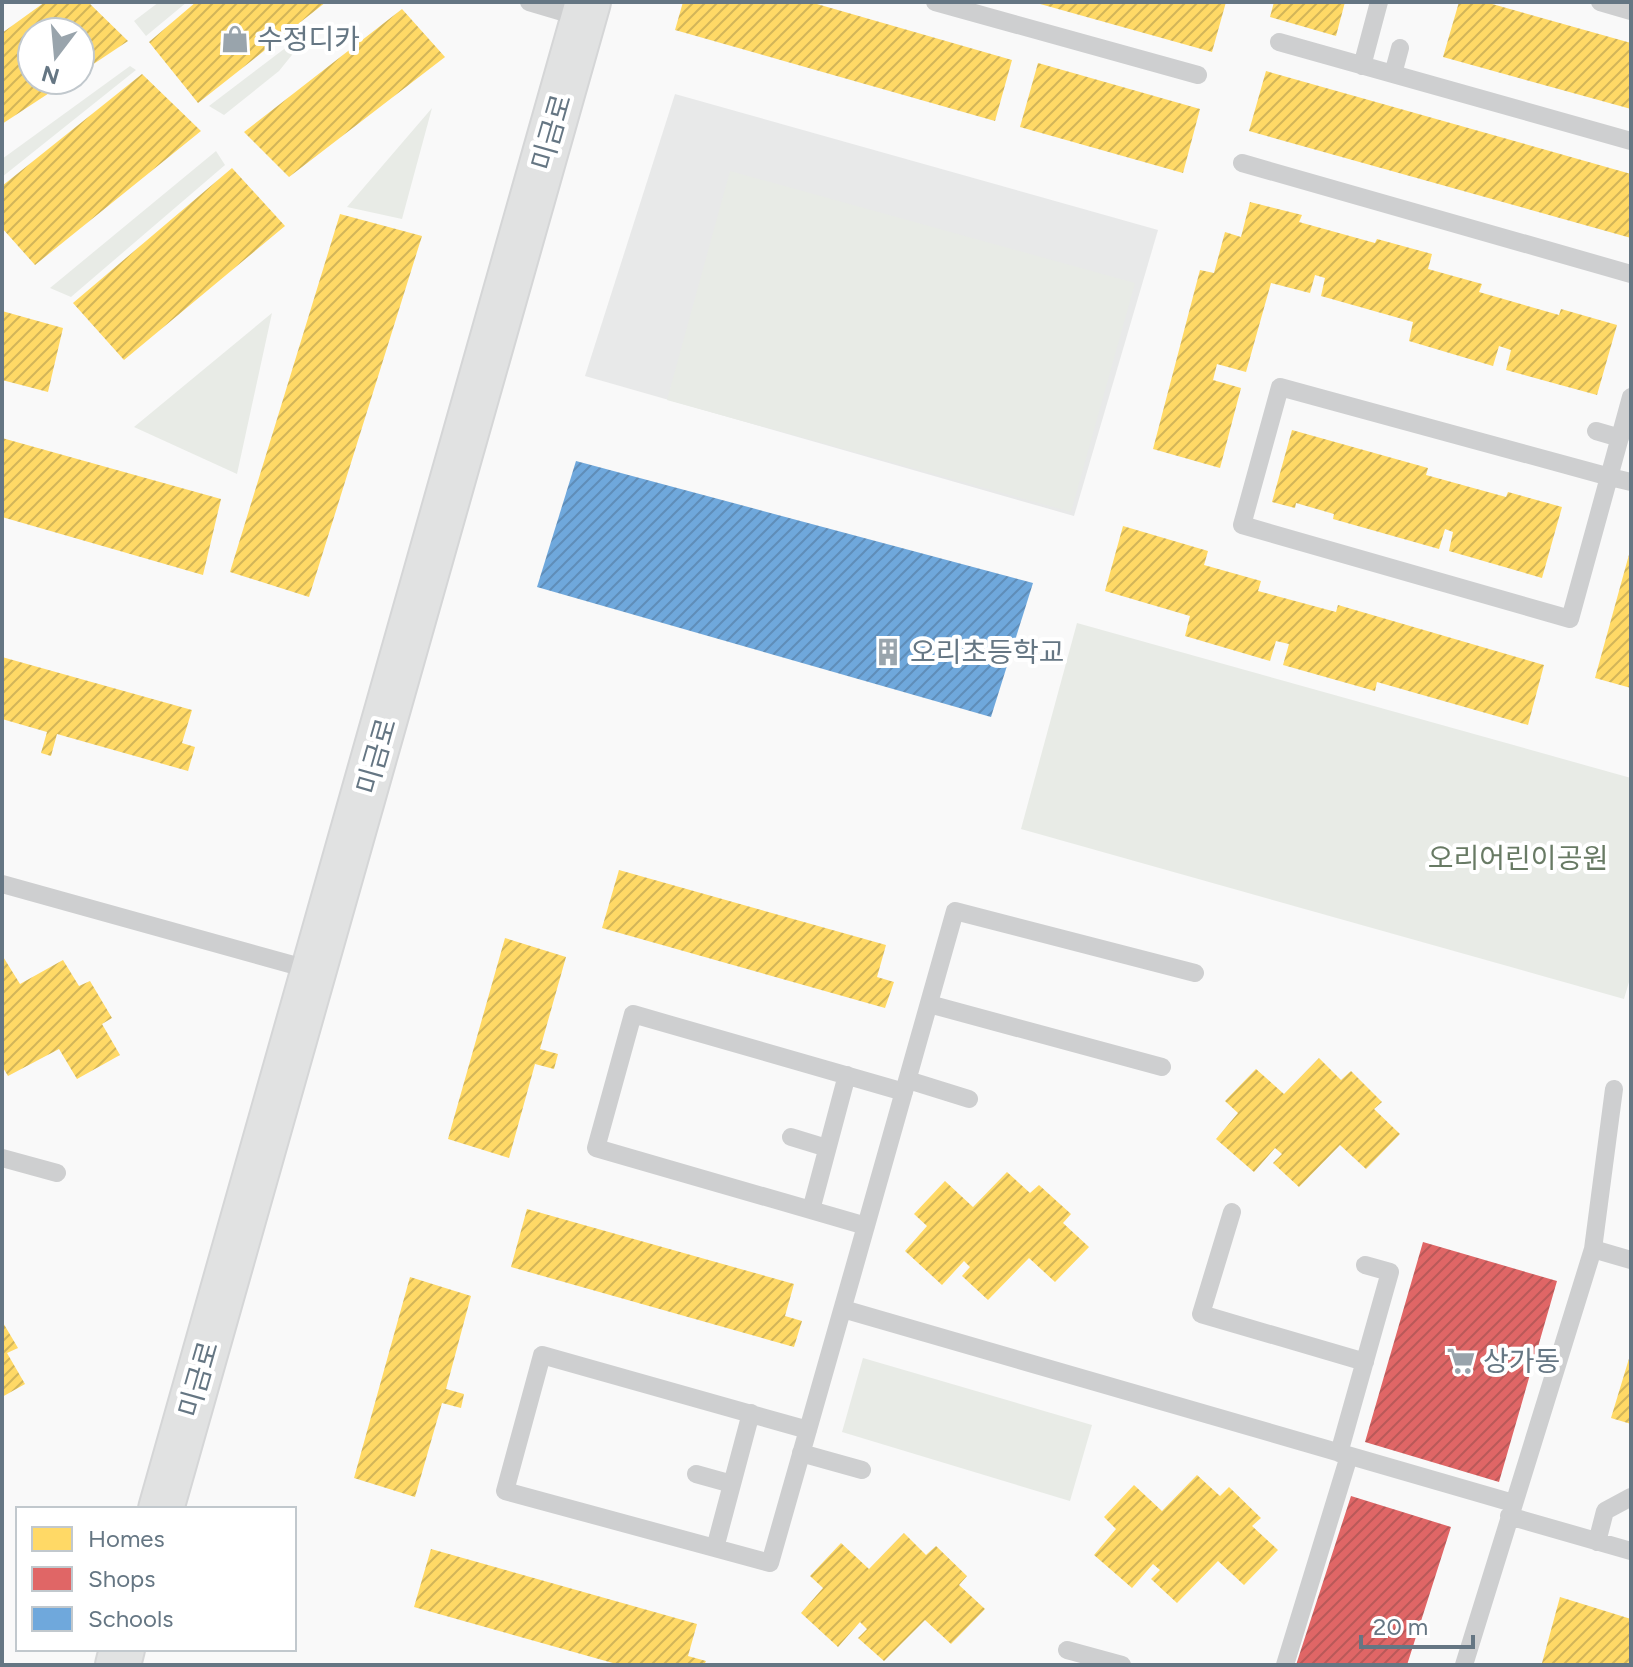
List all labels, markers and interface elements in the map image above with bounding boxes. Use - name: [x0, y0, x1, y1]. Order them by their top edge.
- north arrow: [16, 16, 96, 96]
- place label: 수정디카: [257, 22, 360, 56]
- shop icon: 수정디카: [220, 24, 250, 54]
- text: N: [39, 59, 63, 90]
- street label: 미금로: [524, 90, 578, 174]
- place label: 오리초등학교: [910, 635, 1065, 669]
- building icon: 오리초등학교: [873, 637, 903, 667]
- street label: 미금로: [349, 714, 403, 798]
- park label: 오리어린이공원: [1428, 841, 1608, 875]
- street label: 미금로: [171, 1337, 225, 1421]
- place label: 상가동: [1483, 1344, 1560, 1378]
- supermarket icon: 상가동: [1446, 1346, 1476, 1376]
- legend: [16, 1507, 296, 1651]
- text: Homes: [88, 1524, 165, 1553]
- text: Shops: [88, 1564, 155, 1593]
- scale bar: [1361, 1599, 1473, 1649]
- text: Schools: [88, 1604, 173, 1633]
- text: 20 m: [1373, 1612, 1428, 1641]

